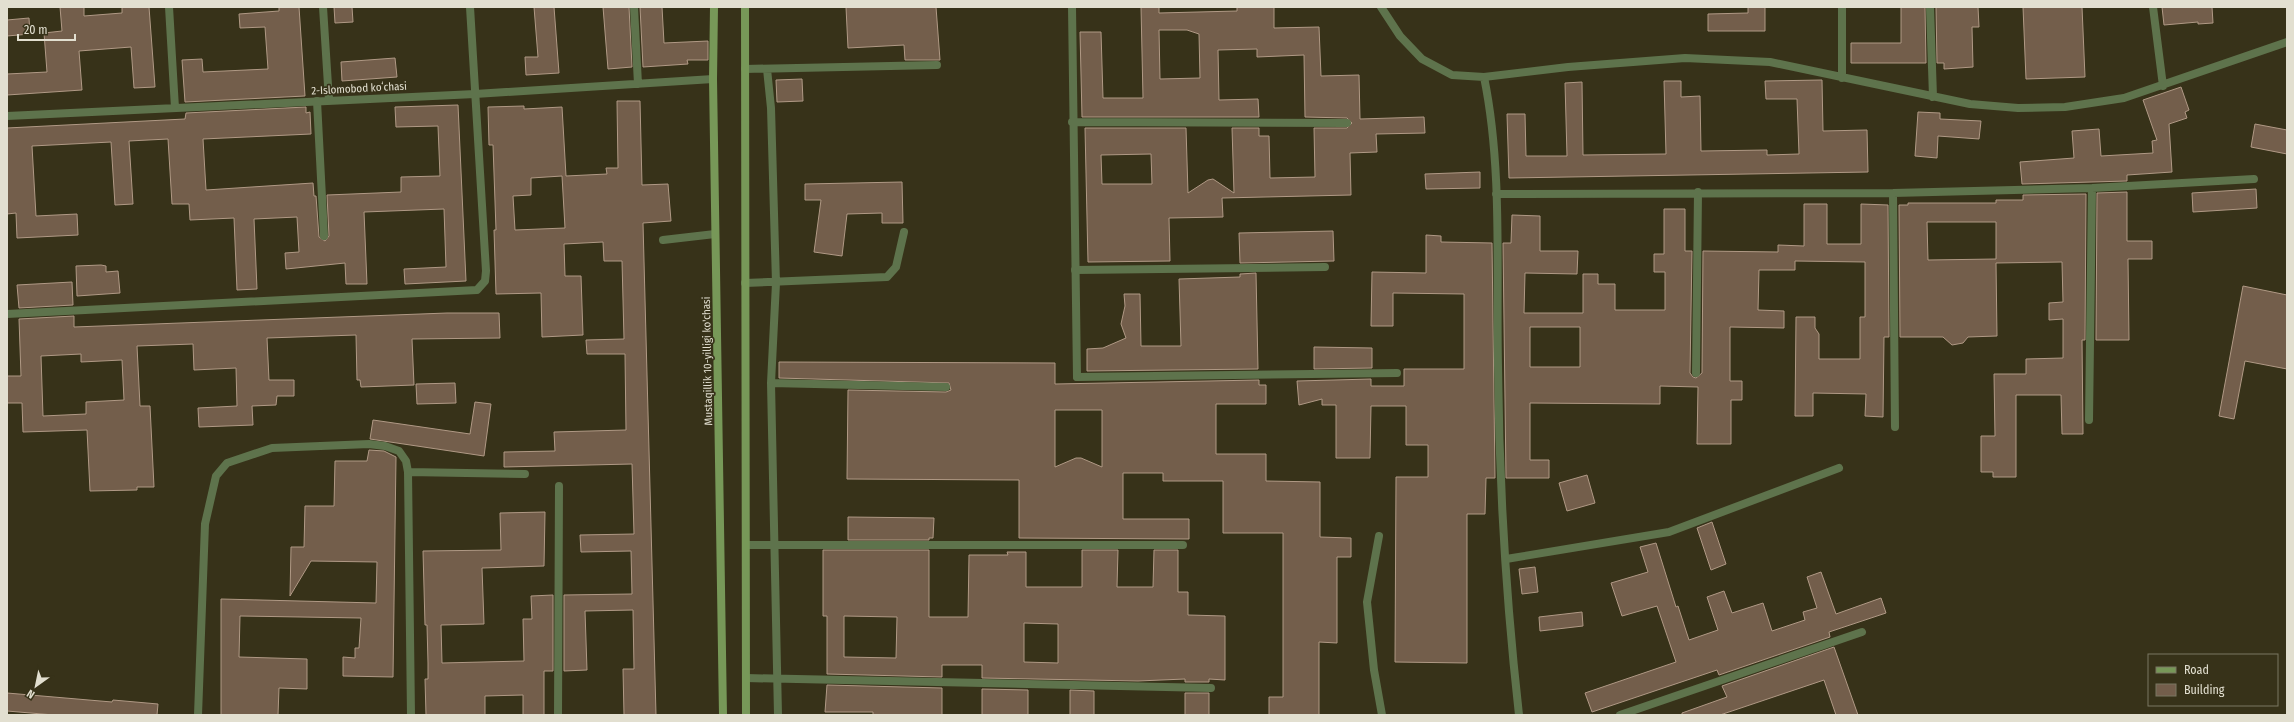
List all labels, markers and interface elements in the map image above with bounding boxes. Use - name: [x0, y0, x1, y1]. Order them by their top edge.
- scale bar: [18, 16, 75, 42]
- text: 20 m: [24, 23, 48, 37]
- street label: 2-Islomobod koʻchasi: [311, 79, 407, 97]
- street label: Mustaqillik 10-yilligi ko'chasi: [700, 296, 715, 426]
- legend: [2148, 654, 2278, 706]
- text: Road: [2184, 663, 2209, 677]
- north arrow: [16, 666, 56, 706]
- text: Building: [2184, 683, 2225, 697]
- text: N: [25, 687, 37, 701]

